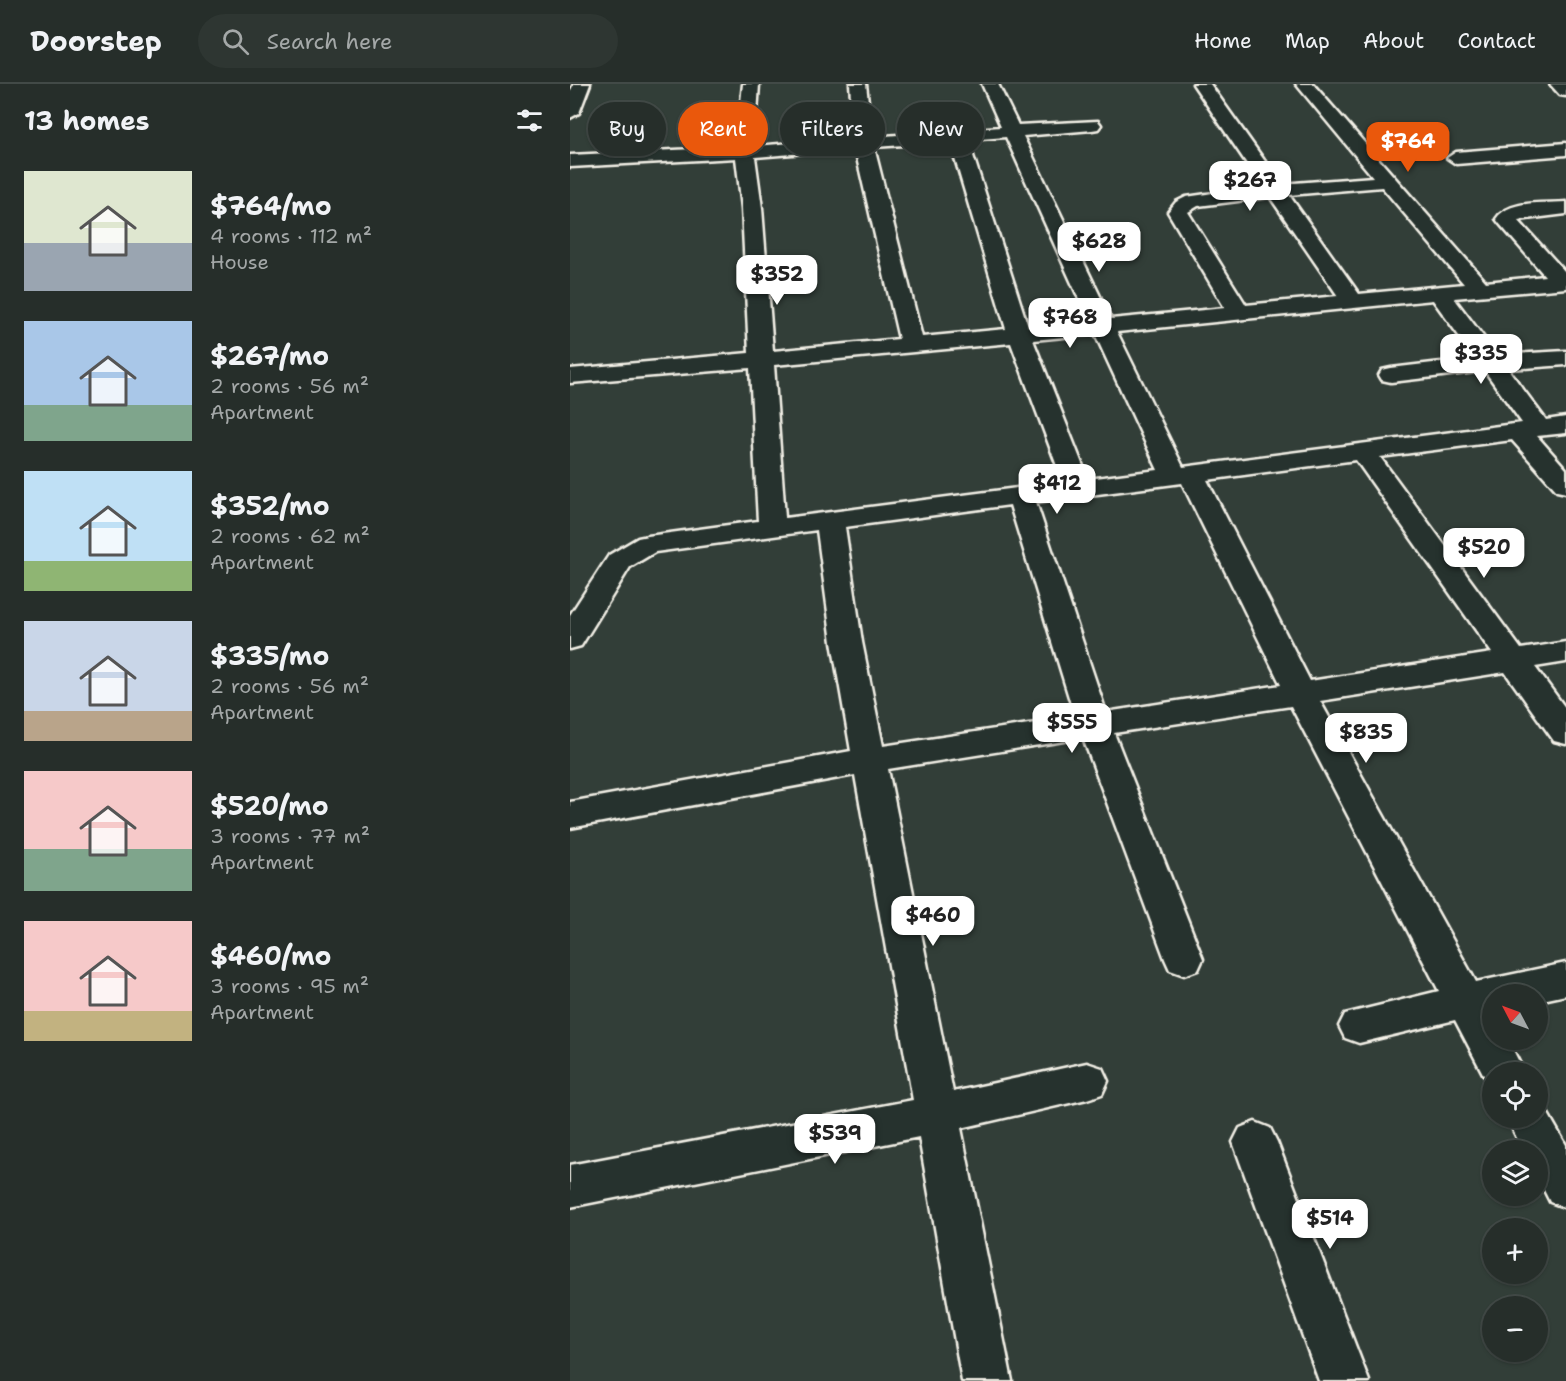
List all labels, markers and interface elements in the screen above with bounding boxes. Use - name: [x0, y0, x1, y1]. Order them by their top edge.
- search box: [198, 14, 618, 68]
- text: Doorstep: [30, 22, 162, 60]
- icon: search: [219, 25, 252, 58]
- text: Search here: [267, 27, 393, 56]
- text: Home: [1194, 27, 1252, 55]
- text: Map: [1285, 27, 1330, 55]
- text: About: [1363, 27, 1424, 55]
- text: Contact: [1457, 27, 1536, 55]
- chip: Buy: [588, 102, 666, 156]
- chip: Rent: [678, 102, 768, 156]
- chip: Filters: [780, 102, 885, 156]
- chip: New: [897, 102, 984, 156]
- text: 13 homes: [24, 103, 150, 138]
- icon: filters: [513, 104, 546, 137]
- pin: $764: [1372, 122, 1444, 173]
- text: $764: [1380, 128, 1436, 154]
- pin: $267: [1214, 161, 1286, 212]
- text: $267: [1223, 167, 1277, 193]
- text: $764/mo: [210, 188, 332, 223]
- icon: home: [72, 195, 144, 267]
- pin: $628: [1063, 222, 1135, 273]
- text: 4 rooms · 112 m²: [210, 223, 372, 249]
- text: $628: [1072, 228, 1126, 254]
- text: House: [210, 249, 269, 275]
- pin: $352: [741, 255, 813, 306]
- text: $352: [750, 261, 804, 287]
- pin: $768: [1034, 298, 1106, 349]
- text: $768: [1043, 304, 1098, 330]
- pin: $335: [1445, 334, 1517, 385]
- text: $267/mo: [210, 338, 329, 373]
- text: $335: [1454, 340, 1508, 366]
- icon: home: [72, 345, 144, 417]
- text: 2 rooms · 56 m²: [210, 373, 369, 399]
- text: Apartment: [210, 399, 314, 425]
- pin: $412: [1021, 464, 1093, 515]
- text: $412: [1033, 470, 1081, 496]
- text: $352/mo: [210, 488, 330, 523]
- icon: home: [72, 495, 144, 567]
- text: 2 rooms · 62 m²: [210, 523, 370, 549]
- pin: $520: [1448, 528, 1520, 579]
- text: $520: [1457, 534, 1511, 560]
- text: Apartment: [210, 549, 314, 575]
- text: $335/mo: [210, 638, 329, 673]
- icon: home: [72, 645, 144, 717]
- text: 2 rooms · 56 m²: [210, 673, 369, 699]
- text: Apartment: [210, 699, 314, 725]
- pin: $555: [1036, 703, 1108, 754]
- text: $555: [1046, 709, 1098, 735]
- pin: $835: [1330, 713, 1402, 764]
- text: $835: [1339, 719, 1393, 745]
- text: $520/mo: [210, 788, 329, 823]
- icon: home: [72, 795, 144, 867]
- text: 3 rooms · 77 m²: [210, 823, 370, 849]
- text: Apartment: [210, 849, 314, 875]
- pin: $460: [897, 896, 969, 947]
- text: $460: [905, 902, 961, 928]
- text: $460/mo: [210, 938, 331, 973]
- icon: home: [72, 945, 144, 1017]
- text: 3 rooms · 95 m²: [210, 973, 369, 999]
- north arrow: [1482, 984, 1548, 1050]
- map controls: [1482, 984, 1548, 1362]
- text: Apartment: [210, 999, 314, 1025]
- button: locate: [1482, 1062, 1548, 1128]
- pin: $539: [799, 1114, 871, 1165]
- text: $539: [808, 1120, 862, 1146]
- button: layers: [1482, 1140, 1548, 1206]
- pin: $514: [1294, 1199, 1366, 1250]
- text: $514: [1306, 1205, 1354, 1231]
- button: +: [1482, 1218, 1548, 1284]
- button: −: [1482, 1296, 1548, 1362]

